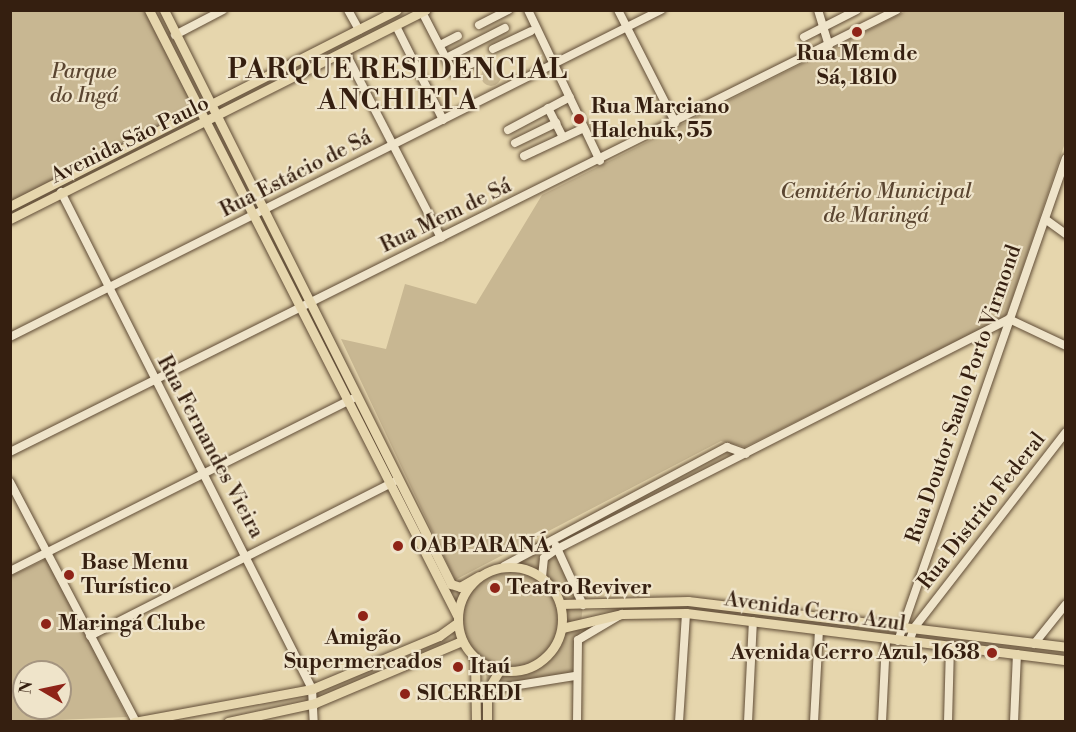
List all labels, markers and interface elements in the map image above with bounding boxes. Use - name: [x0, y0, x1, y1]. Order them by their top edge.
- marker: Rua Mem de Sá, 1810: [850, 25, 864, 39]
- place label: Rua Mem de Sá, 1810: [797, 41, 917, 91]
- district label: PARQUE RESIDENCIAL ANCHIETA: [227, 54, 569, 117]
- park label: Parque do Ingá: [50, 59, 118, 109]
- street label: Avenida São Paulo: [47, 91, 213, 189]
- place label: Rua Marciano Halchuk, 55: [591, 94, 730, 144]
- marker: Rua Marciano Halchuk, 55: [572, 112, 586, 126]
- street label: Rua Estácio de Sá: [216, 125, 376, 223]
- street label: Rua Mem de Sá: [376, 173, 516, 259]
- park label: Cemitério Municipal de Maringá: [780, 179, 972, 229]
- street label: Rua Doutor Saulo Porto Virmond: [901, 242, 1027, 546]
- street label: Rua Fernandes Vieira: [151, 351, 269, 543]
- street label: Rua Distrito Federal: [913, 427, 1051, 595]
- place label: OAB PARANÁ: [410, 533, 550, 559]
- marker: OAB PARANÁ: [391, 539, 405, 553]
- place label: Base Menu Turístico: [81, 550, 188, 600]
- marker: Base Menu Turístico: [62, 568, 76, 582]
- place label: Teatro Reviver: [507, 575, 652, 601]
- marker: Teatro Reviver: [488, 581, 502, 595]
- street label: Avenida Cerro Azul: [723, 587, 907, 637]
- marker: Amigão Supermercados: [356, 609, 370, 623]
- place label: Maringá Clube: [58, 611, 205, 637]
- marker: Maringá Clube: [39, 617, 53, 631]
- place label: Amigão Supermercados: [284, 625, 442, 675]
- place label: Avenida Cerro Azul, 1638: [730, 640, 980, 666]
- marker: Avenida Cerro Azul, 1638: [985, 646, 999, 660]
- place label: Itaú: [470, 654, 510, 680]
- north arrow: [12, 660, 72, 720]
- marker: Itaú: [451, 660, 465, 674]
- text: N: [15, 680, 37, 695]
- place label: SICEREDI: [417, 681, 522, 707]
- marker: SICEREDI: [398, 687, 412, 701]

